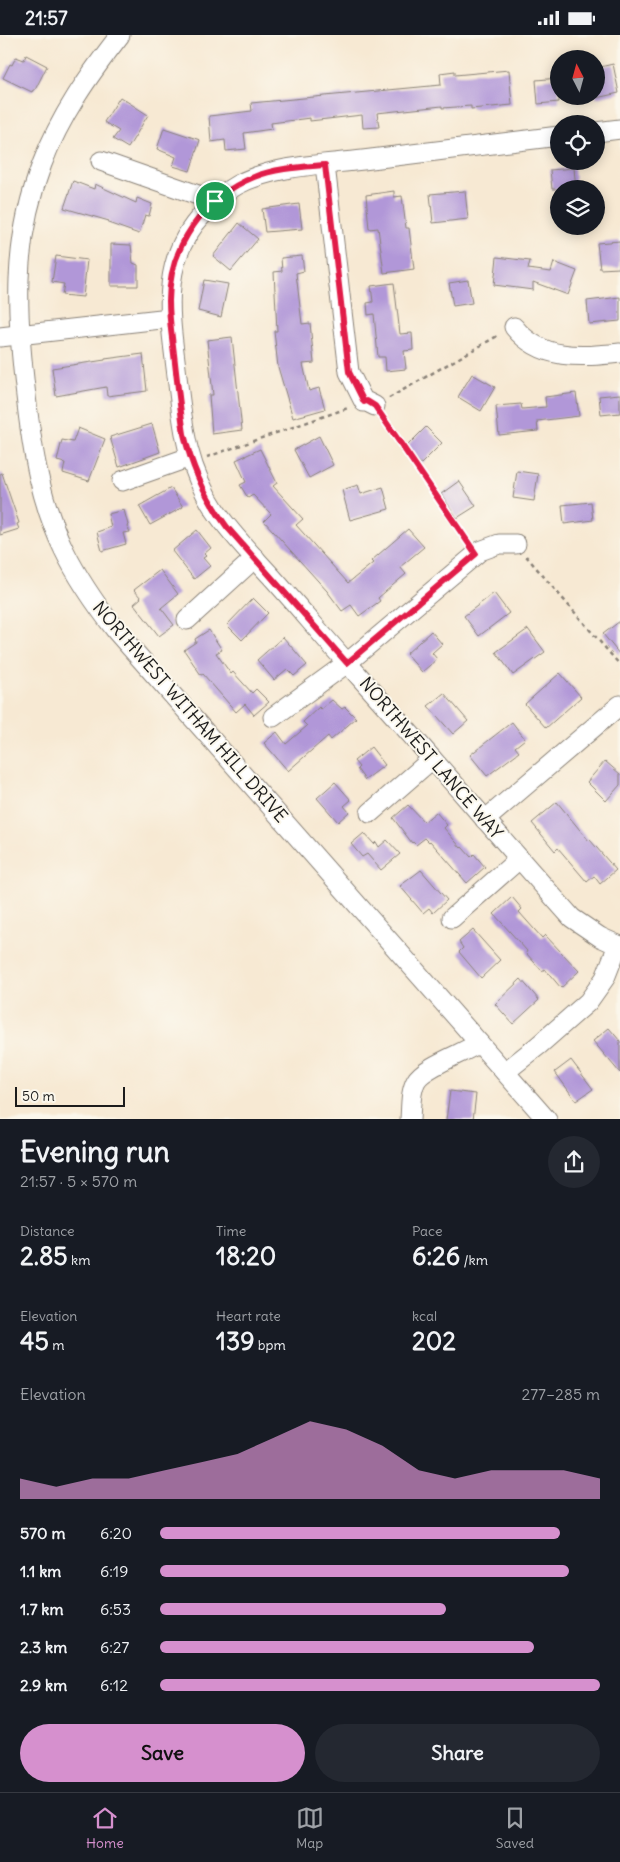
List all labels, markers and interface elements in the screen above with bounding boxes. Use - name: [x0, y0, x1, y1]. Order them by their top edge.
- text: 21:57: [25, 6, 67, 30]
- north arrow: [550, 50, 605, 105]
- map controls: [550, 50, 605, 235]
- button: locate: [550, 115, 605, 170]
- pin: [194, 180, 236, 222]
- button: layers: [550, 180, 605, 235]
- icon: arrive: [201, 187, 229, 215]
- street label: NORTHWEST WITHAM HILL DRIVE: [88, 596, 293, 827]
- street label: NORTHWEST LANCE WAY: [355, 672, 508, 843]
- scale bar: [15, 1085, 125, 1108]
- text: 50 m: [22, 1087, 55, 1105]
- text: Evening run: [20, 1134, 170, 1170]
- button: share: [548, 1136, 600, 1188]
- text: 21:57 · 5 × 570 m: [20, 1171, 137, 1191]
- text: Distance: [20, 1222, 75, 1240]
- text: Time: [216, 1222, 246, 1240]
- text: Pace: [412, 1222, 442, 1240]
- text: 2.85: [20, 1240, 68, 1272]
- text: 18:20: [216, 1240, 276, 1272]
- text: 6:26: [412, 1240, 460, 1272]
- text: km: [68, 1251, 90, 1269]
- text: /km: [460, 1251, 488, 1269]
- text: Elevation: [20, 1307, 77, 1325]
- text: Heart rate: [216, 1307, 281, 1325]
- text: kcal: [412, 1307, 437, 1325]
- text: 45: [20, 1325, 49, 1357]
- text: 139: [216, 1325, 255, 1357]
- text: 202: [412, 1325, 456, 1357]
- text: m: [49, 1336, 64, 1354]
- text: bpm: [255, 1336, 286, 1354]
- text: Elevation: [20, 1384, 86, 1404]
- text: 277–285 m: [521, 1384, 600, 1404]
- text: 570 m: [20, 1523, 65, 1543]
- text: 6:20: [100, 1523, 132, 1543]
- text: 1.1 km: [20, 1561, 61, 1581]
- text: 6:19: [100, 1561, 128, 1581]
- text: 1.7 km: [20, 1599, 64, 1619]
- text: 6:53: [100, 1599, 131, 1619]
- text: 2.3 km: [20, 1637, 67, 1657]
- text: 6:27: [100, 1637, 129, 1657]
- text: 2.9 km: [20, 1675, 67, 1695]
- text: 6:12: [100, 1675, 128, 1695]
- button: Save: [20, 1724, 305, 1782]
- button: Share: [315, 1724, 600, 1782]
- tab: Home: [86, 1804, 124, 1852]
- tab: Map: [296, 1804, 324, 1852]
- tab: Saved: [496, 1804, 534, 1852]

